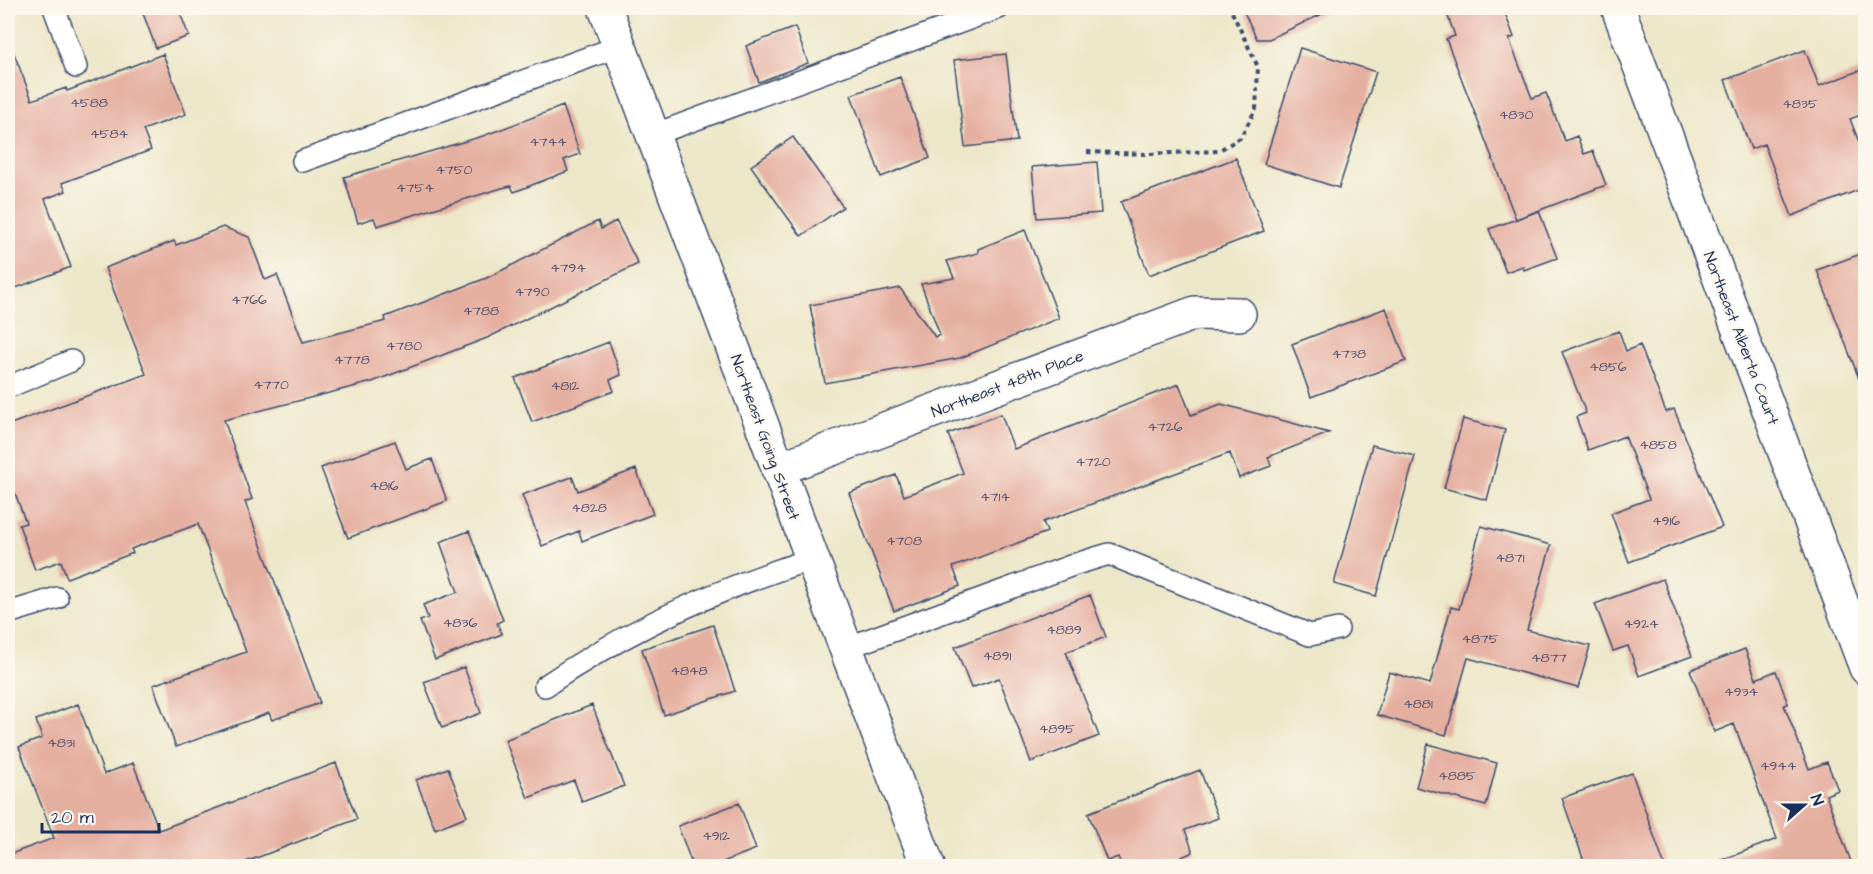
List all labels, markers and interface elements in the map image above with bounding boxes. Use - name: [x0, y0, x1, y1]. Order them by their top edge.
- house number: 4588: [70, 93, 108, 113]
- house number: 4835: [1782, 94, 1818, 114]
- house number: 4830: [1499, 105, 1533, 125]
- house number: 4584: [90, 124, 128, 144]
- house number: 4744: [529, 132, 567, 152]
- house number: 4750: [436, 160, 473, 180]
- house number: 4754: [396, 178, 434, 198]
- street label: Northeast Alberta Court: [1698, 249, 1784, 429]
- house number: 4794: [550, 258, 586, 278]
- house number: 4790: [515, 282, 550, 302]
- house number: 4766: [231, 290, 267, 310]
- house number: 4788: [463, 301, 499, 321]
- house number: 4780: [386, 336, 422, 356]
- house number: 4738: [1332, 344, 1366, 364]
- street label: Northeast 48th Place: [928, 345, 1087, 423]
- house number: 4778: [334, 350, 370, 370]
- street label: Northeast Going Street: [724, 352, 805, 524]
- house number: 4856: [1589, 357, 1627, 377]
- house number: 4770: [253, 375, 289, 395]
- house number: 4812: [551, 376, 579, 396]
- house number: 4726: [1148, 417, 1183, 437]
- house number: 4858: [1639, 435, 1677, 455]
- house number: 4720: [1076, 452, 1111, 472]
- house number: 4816: [369, 476, 399, 496]
- house number: 4714: [980, 487, 1010, 507]
- house number: 4828: [571, 498, 607, 518]
- house number: 4916: [1652, 511, 1680, 531]
- house number: 4708: [886, 531, 922, 551]
- house number: 4871: [1495, 548, 1525, 568]
- house number: 4836: [443, 613, 477, 633]
- house number: 4924: [1623, 614, 1659, 634]
- house number: 4889: [1046, 620, 1082, 640]
- house number: 4875: [1461, 629, 1499, 649]
- house number: 4891: [983, 646, 1011, 666]
- house number: 4877: [1531, 648, 1567, 668]
- house number: 4848: [670, 661, 708, 681]
- house number: 4934: [1724, 682, 1759, 702]
- house number: 4881: [1403, 694, 1433, 714]
- house number: 4895: [1039, 719, 1075, 739]
- house number: 4831: [47, 733, 75, 753]
- house number: 4944: [1760, 756, 1797, 776]
- house number: 4885: [1438, 766, 1476, 786]
- north arrow: [1774, 775, 1834, 835]
- text: N: [1805, 791, 1829, 809]
- scale bar: [42, 796, 159, 834]
- text: 20 m: [51, 805, 94, 830]
- house number: 4912: [702, 826, 730, 846]

